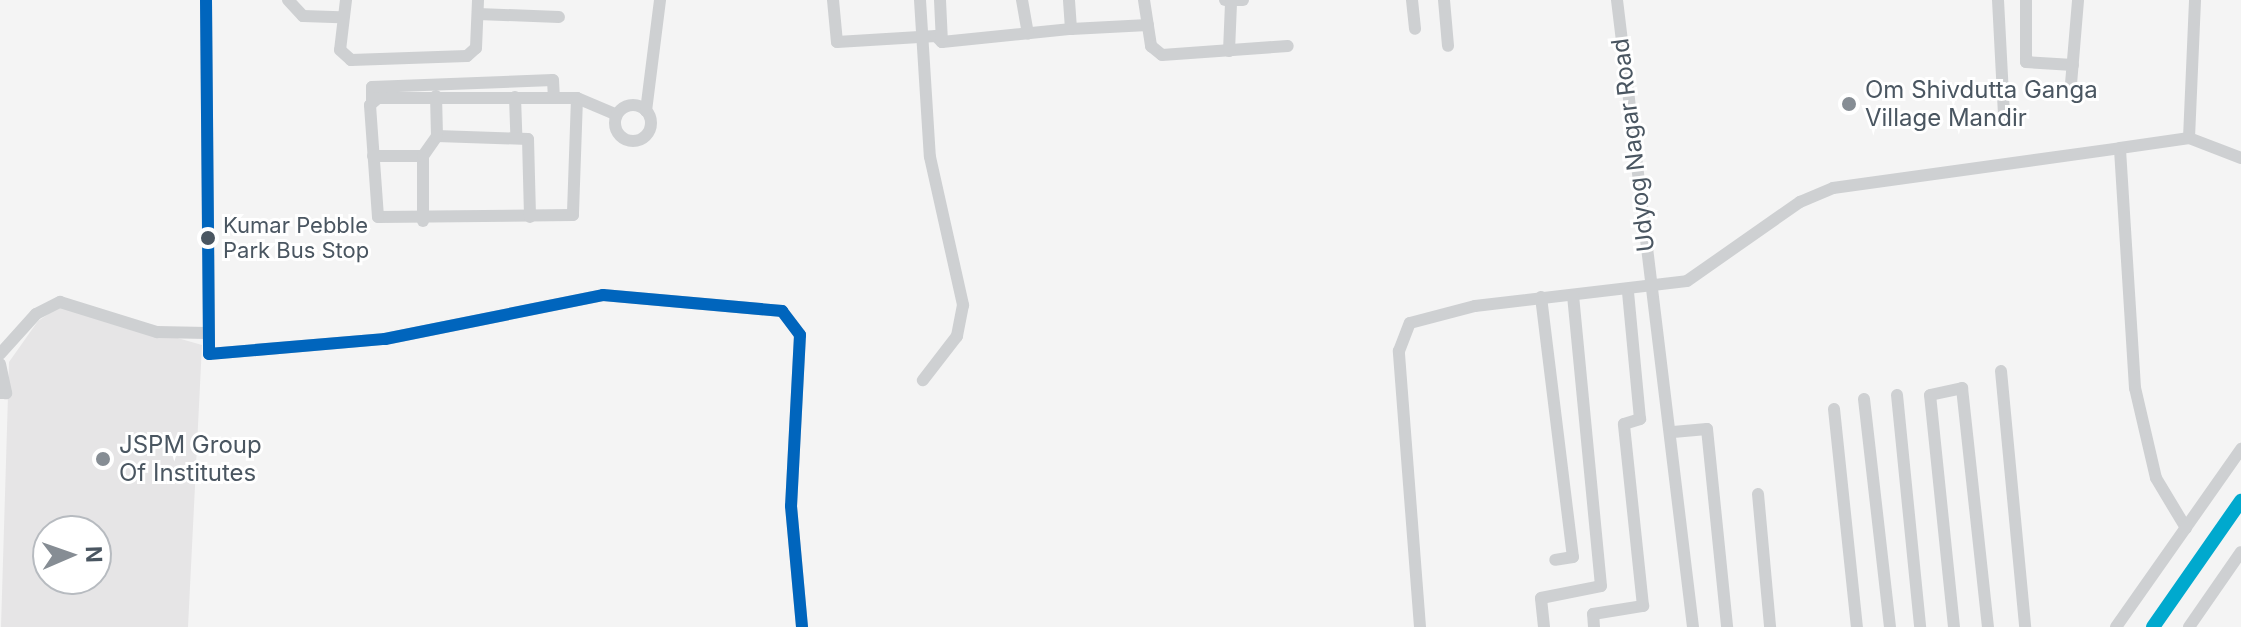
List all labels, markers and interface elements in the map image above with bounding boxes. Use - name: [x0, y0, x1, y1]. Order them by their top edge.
- street label: Udyog Nagar Road: [1606, 37, 1660, 253]
- place label: Om Shivdutta Ganga Village Mandir: [1865, 76, 2098, 132]
- marker: Om Shivdutta Ganga Village Mandir: [1840, 95, 1858, 113]
- place label: Kumar Pebble Park Bus Stop: [223, 212, 369, 264]
- marker: Kumar Pebble Park Bus Stop: [200, 230, 216, 246]
- place label: JSPM Group Of Institutes: [119, 431, 262, 487]
- marker: JSPM Group Of Institutes: [94, 450, 112, 468]
- north arrow: [32, 515, 112, 595]
- text: N: [81, 545, 107, 563]

